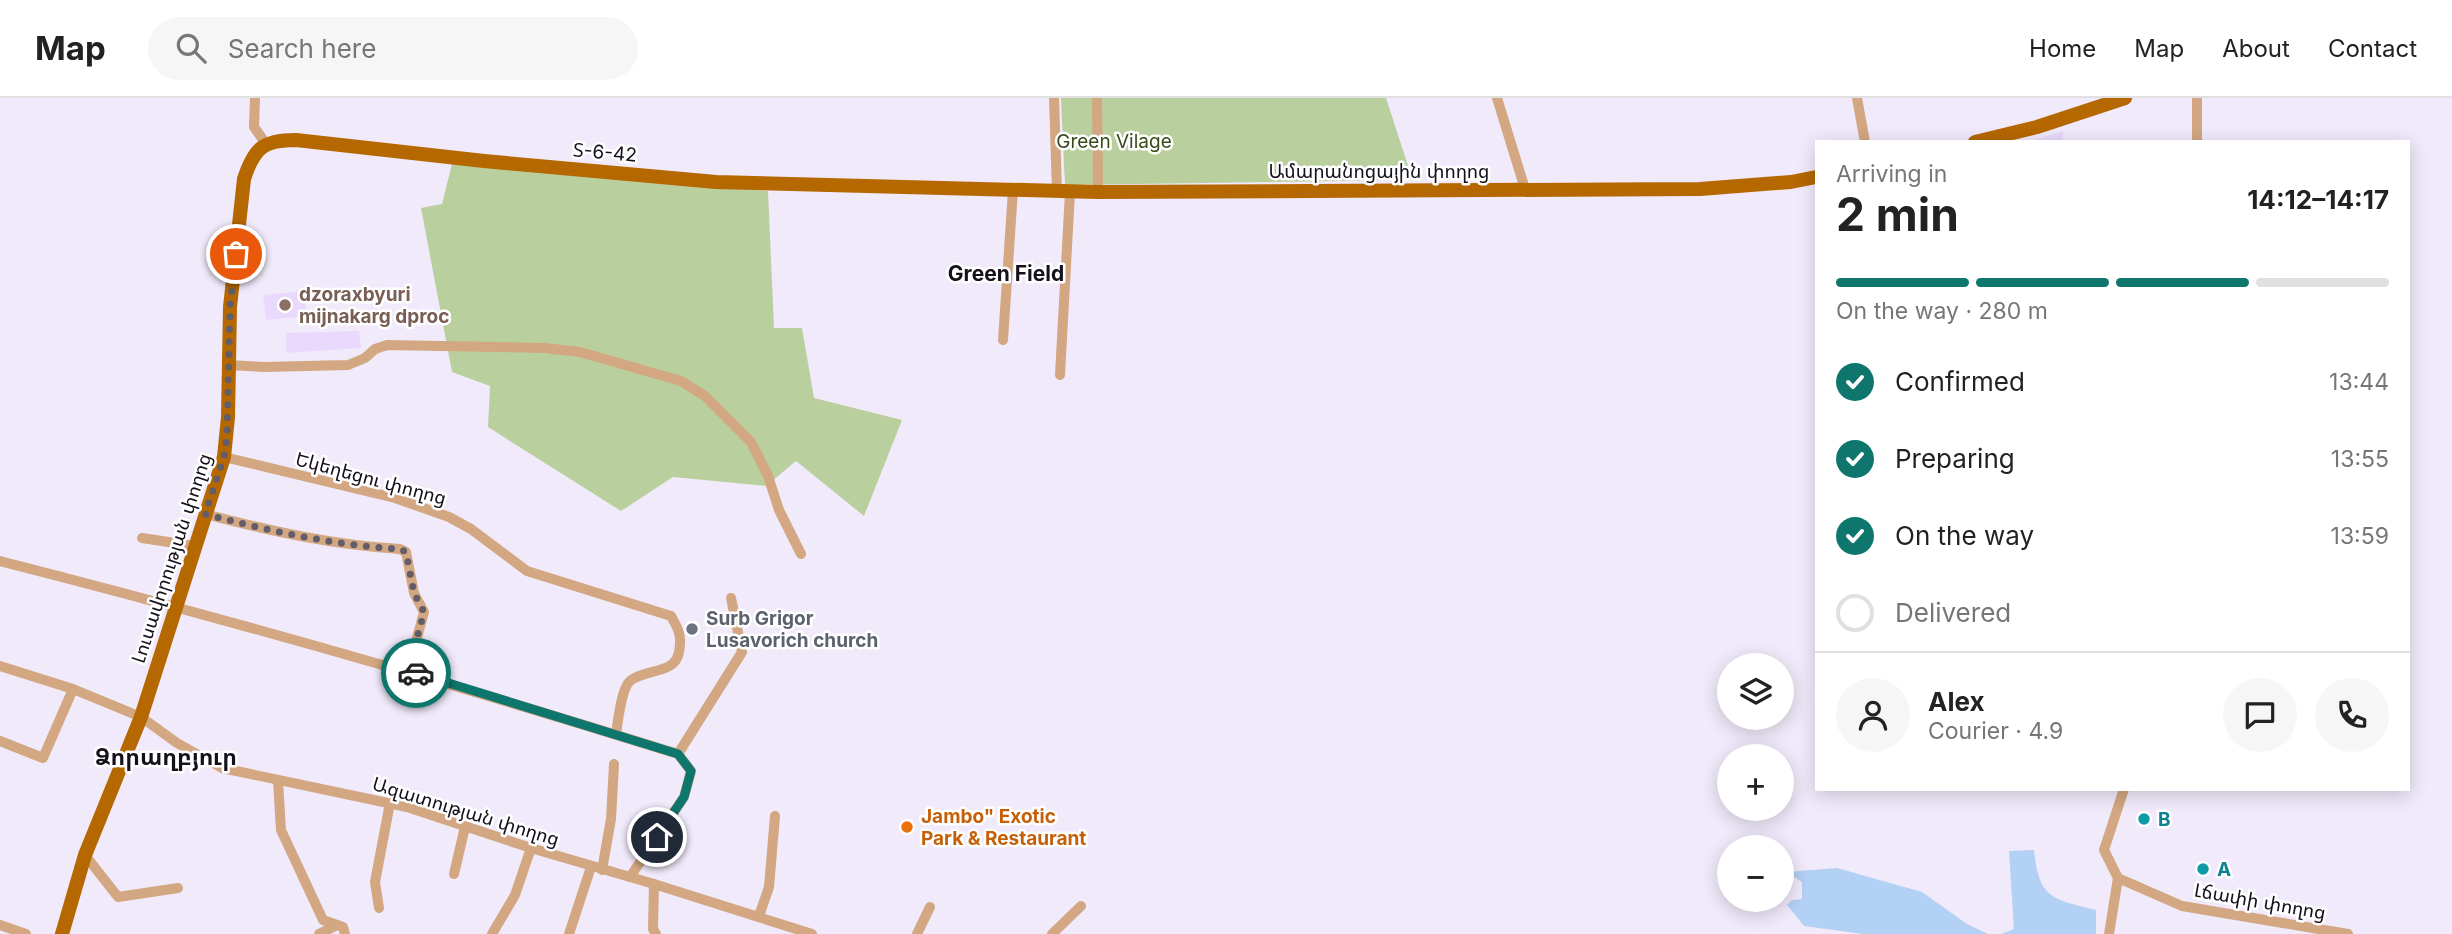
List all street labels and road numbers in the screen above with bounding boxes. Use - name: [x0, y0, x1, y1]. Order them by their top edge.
- street label: Տ-6-42: [572, 138, 638, 167]
- street label: Ամարանոցային փողոց: [1269, 160, 1489, 183]
- street label: Եկեղեցու փողոց: [293, 447, 449, 510]
- street label: Լուսավորության փողոց: [127, 450, 216, 666]
- street label: Ազատության փողոց: [370, 772, 562, 851]
- street label: Լճափի փողոց: [2192, 879, 2328, 924]

